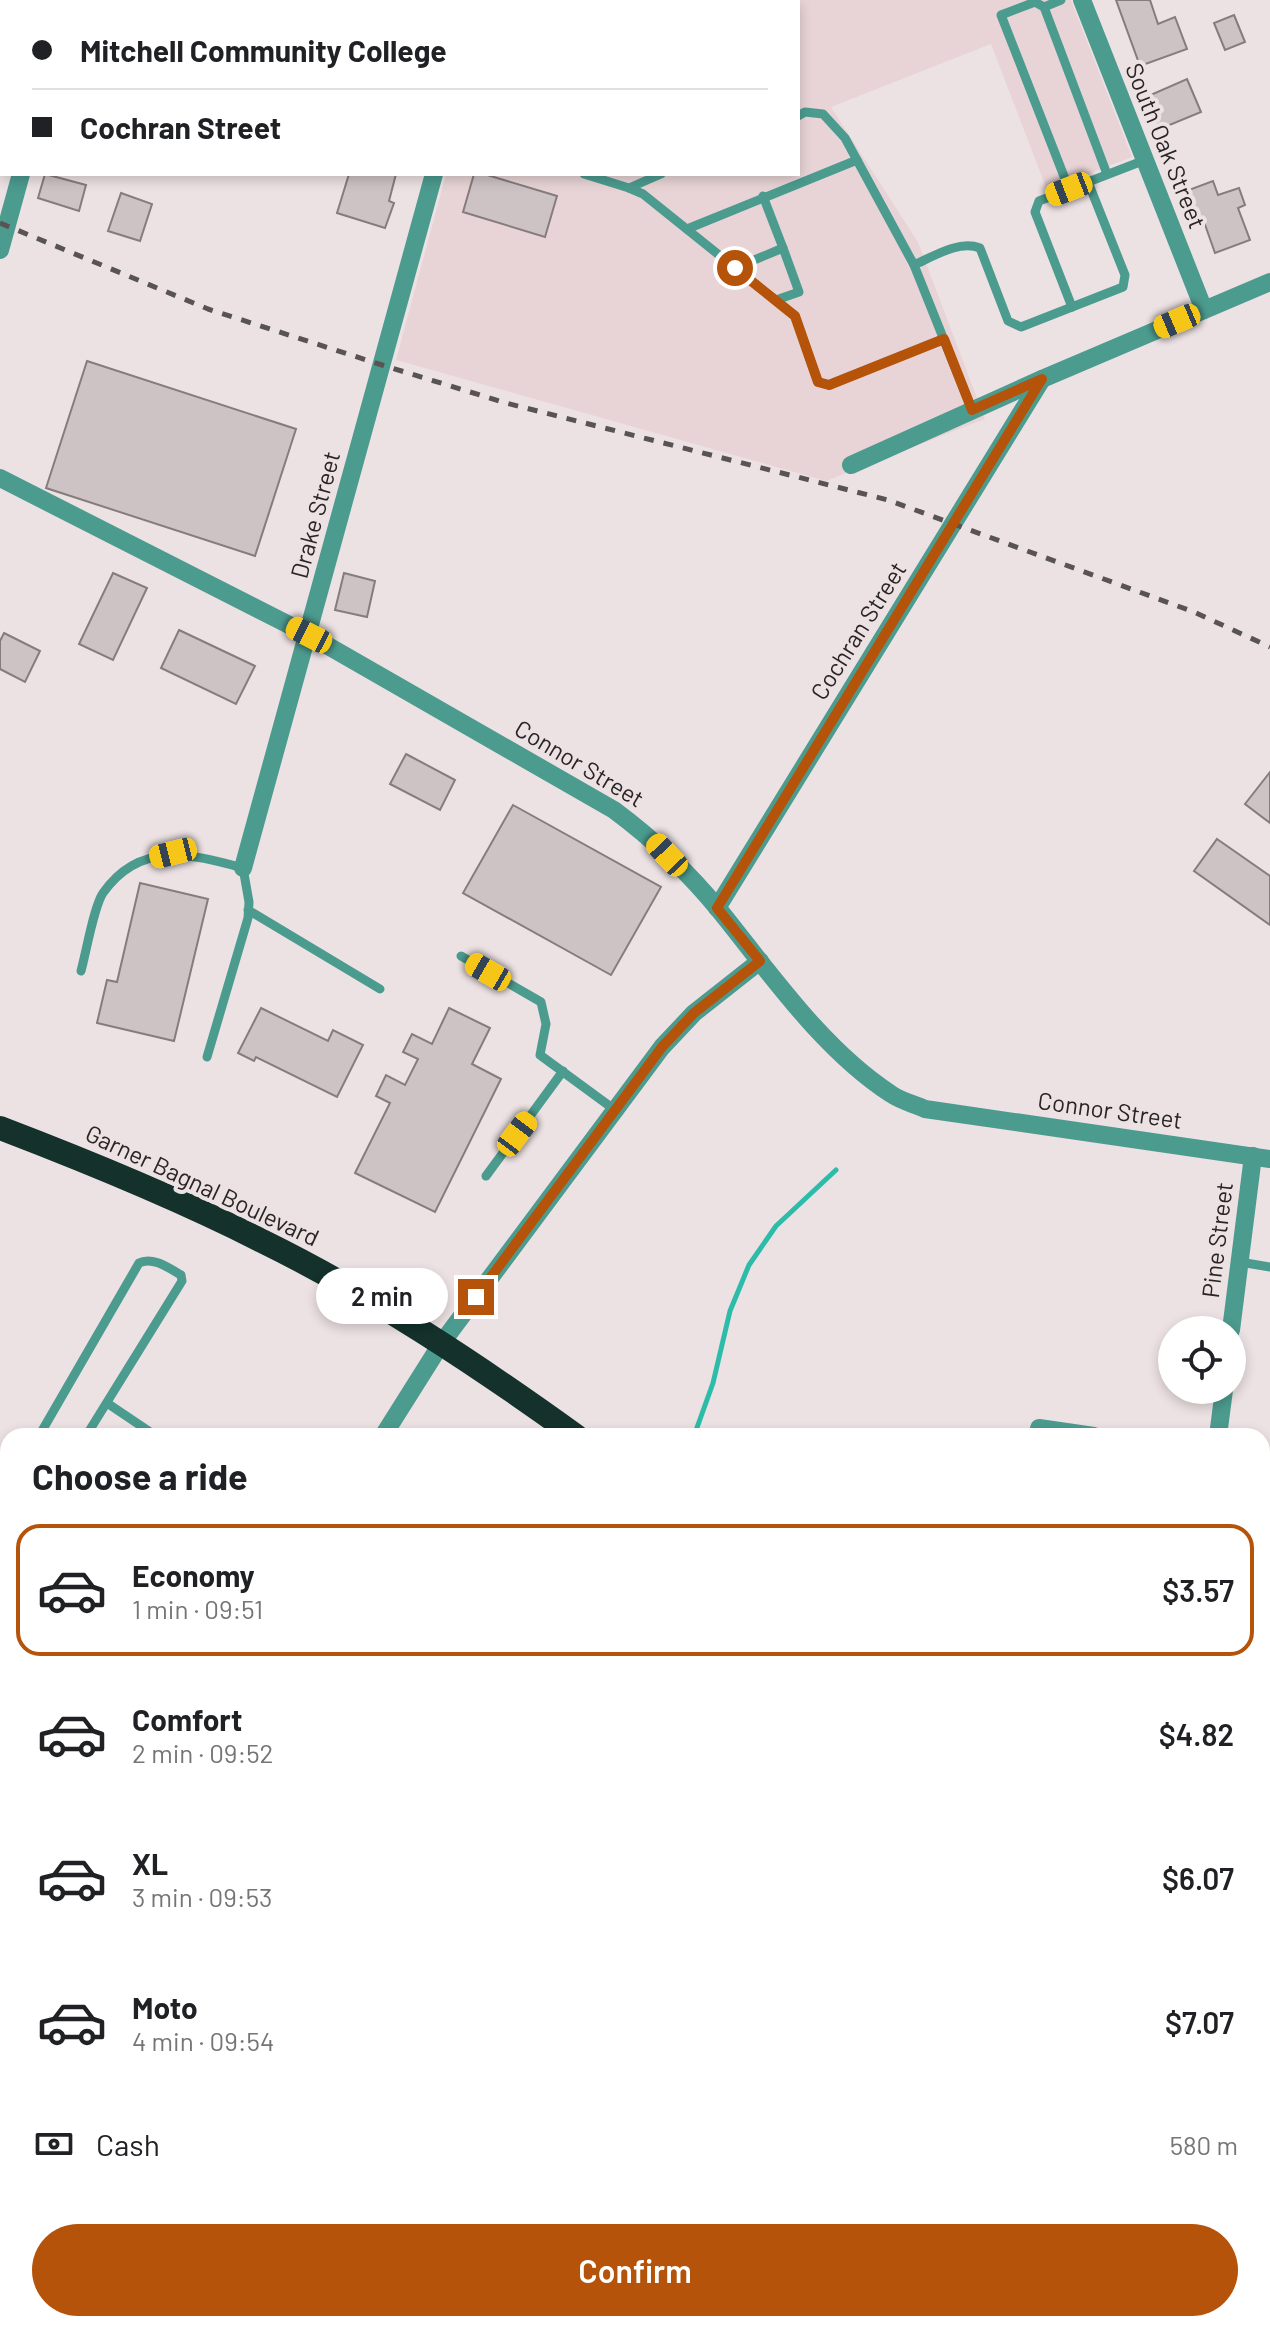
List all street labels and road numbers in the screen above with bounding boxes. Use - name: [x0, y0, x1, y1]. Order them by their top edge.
- street label: South Oak Street: [1120, 59, 1213, 232]
- street label: Drake Street: [284, 448, 345, 581]
- street label: Cochran Street: [804, 556, 912, 705]
- street label: Connor Street: [510, 713, 650, 813]
- street label: Connor Street: [1036, 1085, 1184, 1134]
- street label: Garner Bagnal Boulevard: [81, 1118, 324, 1252]
- street label: Pine Street: [1195, 1180, 1238, 1299]

